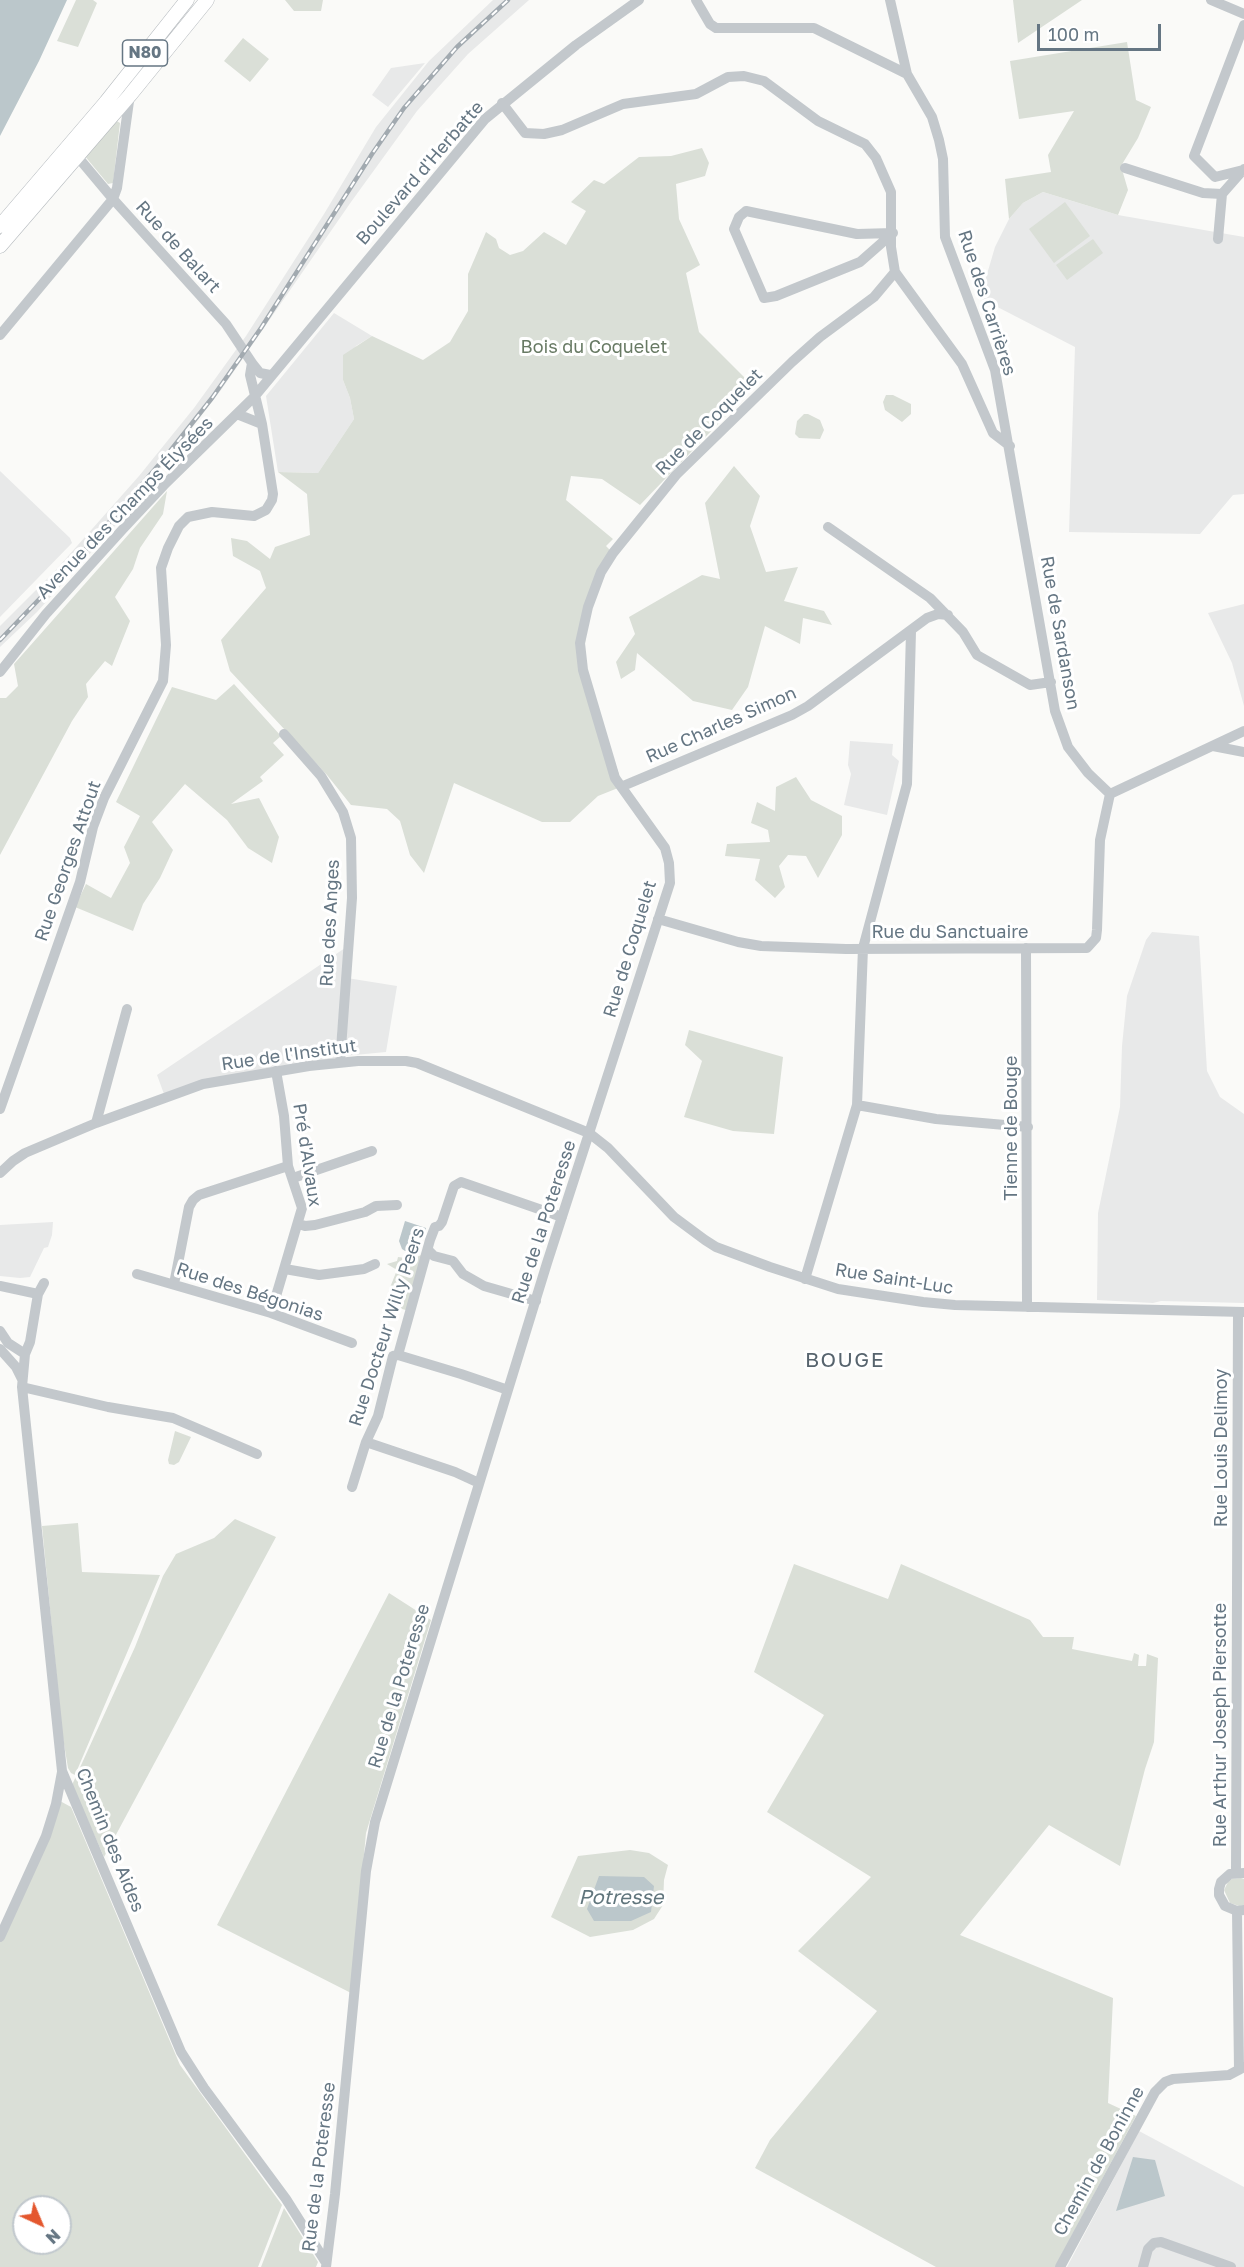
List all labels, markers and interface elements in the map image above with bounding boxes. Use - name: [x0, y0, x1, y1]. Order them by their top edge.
- scale bar: [1040, 12, 1164, 50]
- text: 100 m: [1048, 23, 1099, 45]
- road number: N80: [122, 40, 168, 66]
- street label: Boulevard d'Herbatte: [352, 97, 488, 249]
- street label: Rue de Balart: [131, 197, 225, 297]
- street label: Rue des Carrières: [953, 227, 1021, 379]
- park label: Bois du Coquelet: [521, 336, 667, 358]
- street label: Rue de Coquelet: [651, 364, 767, 480]
- street label: Avenue des Champs Élysées: [32, 413, 218, 603]
- street label: Rue de Sardanson: [1036, 554, 1084, 712]
- street label: Rue Charles Simon: [642, 682, 800, 768]
- street label: Rue Georges Attout: [30, 778, 106, 944]
- street label: Rue des Anges: [316, 859, 344, 987]
- street label: Rue de Coquelet: [599, 878, 661, 1020]
- street label: Rue du Sanctuaire: [871, 921, 1029, 943]
- street label: Rue de l'Institut: [220, 1035, 358, 1075]
- street label: Tienne de Bouge: [1000, 1056, 1022, 1200]
- street label: Pré d'Alvaux: [288, 1102, 326, 1208]
- street label: Rue de la Poteresse: [507, 1137, 581, 1307]
- street label: Rue Docteur Willy Peers: [345, 1225, 429, 1429]
- street label: Rue des Bégonias: [174, 1258, 326, 1326]
- street label: Rue Saint-Luc: [833, 1259, 955, 1299]
- district label: BOUGE: [805, 1347, 885, 1373]
- street label: Rue Louis Delimoy: [1210, 1369, 1232, 1527]
- street label: Rue de la Poteresse: [364, 1601, 434, 1771]
- street label: Rue Arthur Joseph Piersotte: [1209, 1603, 1231, 1847]
- street label: Chemin des Aides: [71, 1765, 149, 1915]
- water label: Potresse: [579, 1886, 663, 1910]
- street label: Rue de la Poteresse: [298, 2081, 340, 2253]
- street label: Chemin de Boninne: [1049, 2083, 1149, 2239]
- north arrow: [12, 2195, 72, 2255]
- text: N: [42, 2225, 64, 2248]

